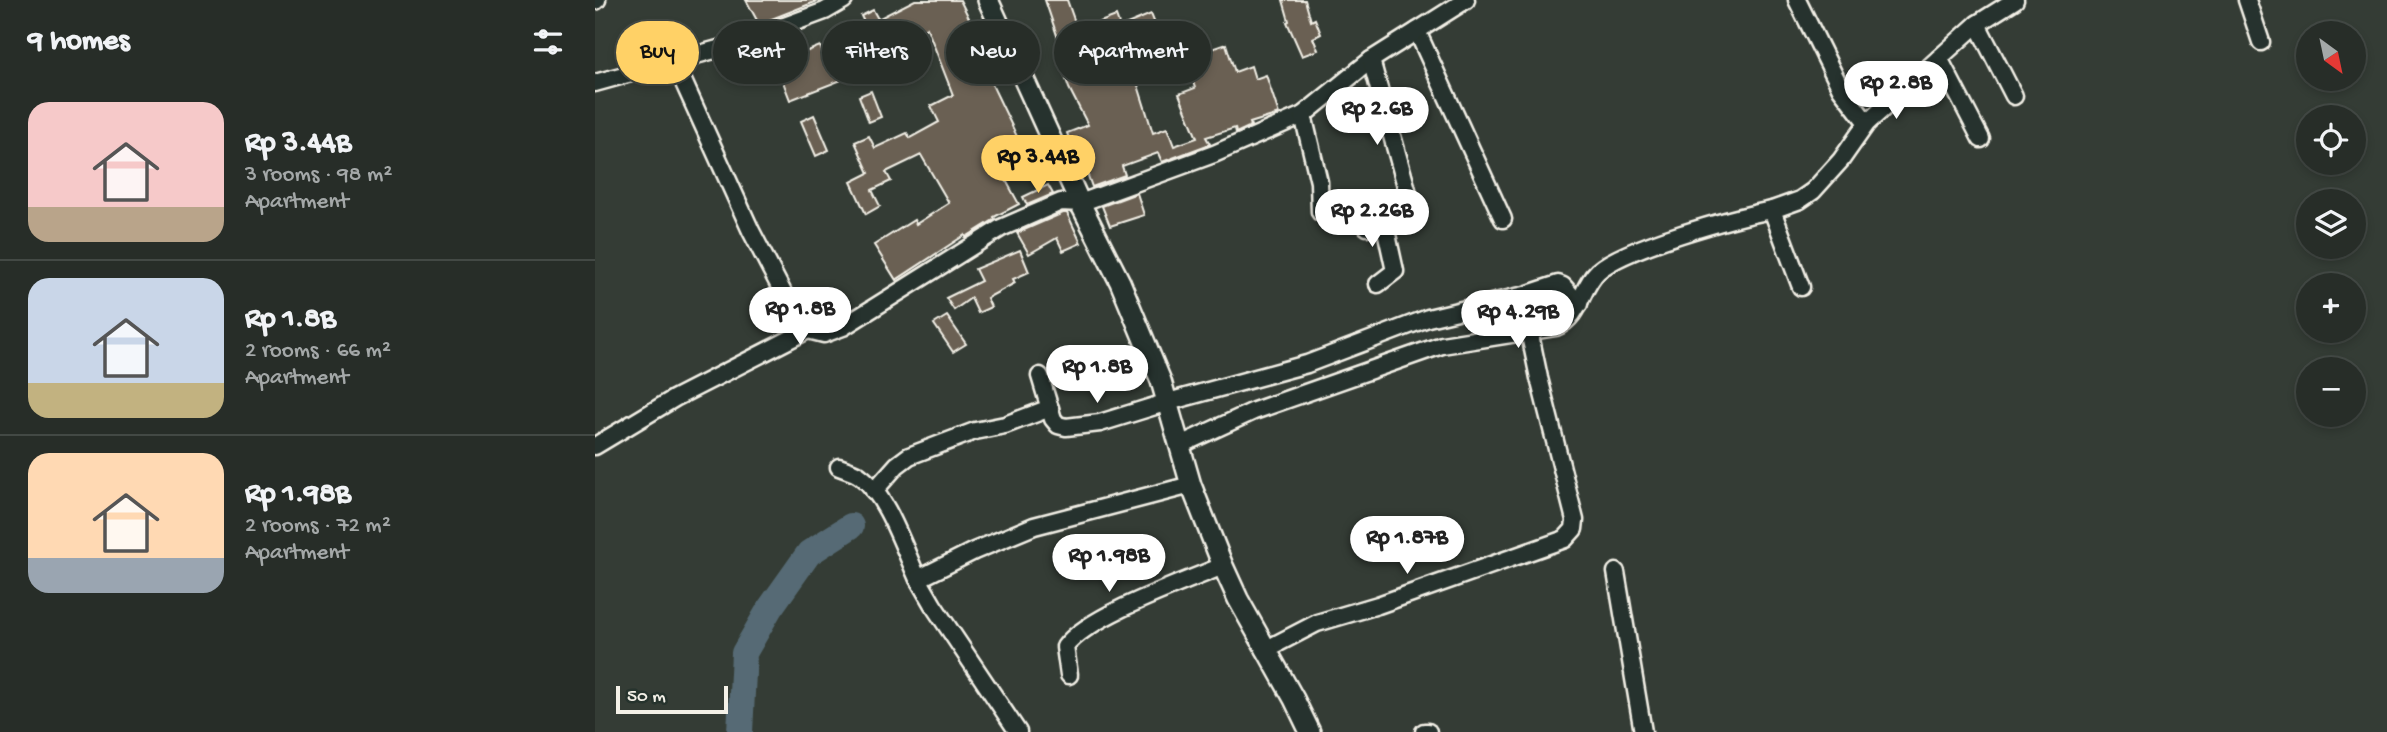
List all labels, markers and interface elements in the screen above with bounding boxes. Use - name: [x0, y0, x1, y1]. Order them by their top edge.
- chip: Buy: [616, 21, 699, 84]
- chip: Rent: [713, 21, 808, 84]
- chip: Filters: [822, 21, 932, 84]
- chip: New: [946, 21, 1040, 84]
- chip: Apartment: [1054, 21, 1211, 84]
- north arrow: [2296, 21, 2366, 91]
- map controls: [2296, 21, 2366, 427]
- icon: filters: [529, 23, 567, 61]
- text: 9 homes: [28, 25, 130, 60]
- pin: Rp 2.8B: [1831, 61, 1961, 121]
- text: Rp 2.8B: [1860, 70, 1932, 97]
- pin: Rp 2.6B: [1312, 88, 1442, 147]
- text: Rp 2.6B: [1342, 96, 1412, 123]
- button: locate: [2296, 105, 2366, 175]
- text: Rp 3.44B: [245, 127, 351, 162]
- icon: home: [84, 130, 168, 214]
- pin: Rp 3.44B: [966, 136, 1110, 195]
- text: Rp 3.44B: [997, 144, 1079, 171]
- text: 3 rooms · 98 m²: [245, 162, 392, 189]
- text: Apartment: [245, 189, 349, 216]
- button: layers: [2296, 189, 2366, 259]
- pin: Rp 2.26B: [1300, 190, 1444, 249]
- text: Rp 2.26B: [1331, 198, 1413, 225]
- button: +: [2296, 273, 2366, 343]
- pin: Rp 1.8B: [735, 288, 865, 347]
- pin: Rp 4.29B: [1446, 290, 1590, 350]
- text: Rp 1.8B: [765, 296, 835, 323]
- text: Rp 4.29B: [1477, 299, 1559, 326]
- text: Rp 1.8B: [245, 303, 336, 338]
- icon: home: [84, 306, 168, 390]
- text: 2 rooms · 66 m²: [245, 338, 391, 365]
- pin: Rp 1.8B: [1032, 346, 1162, 405]
- text: Rp 1.8B: [1062, 354, 1132, 381]
- button: −: [2296, 357, 2366, 427]
- text: Apartment: [245, 365, 349, 392]
- text: Rp 1.98B: [245, 478, 351, 513]
- icon: home: [84, 481, 168, 565]
- text: 2 rooms · 72 m²: [245, 513, 391, 540]
- pin: Rp 1.87B: [1335, 516, 1479, 576]
- text: Rp 1.87B: [1366, 525, 1448, 552]
- pin: Rp 1.98B: [1037, 534, 1181, 594]
- text: Apartment: [245, 540, 349, 567]
- text: Rp 1.98B: [1068, 543, 1150, 570]
- scale bar: [616, 683, 728, 715]
- text: 50 m: [627, 686, 666, 709]

